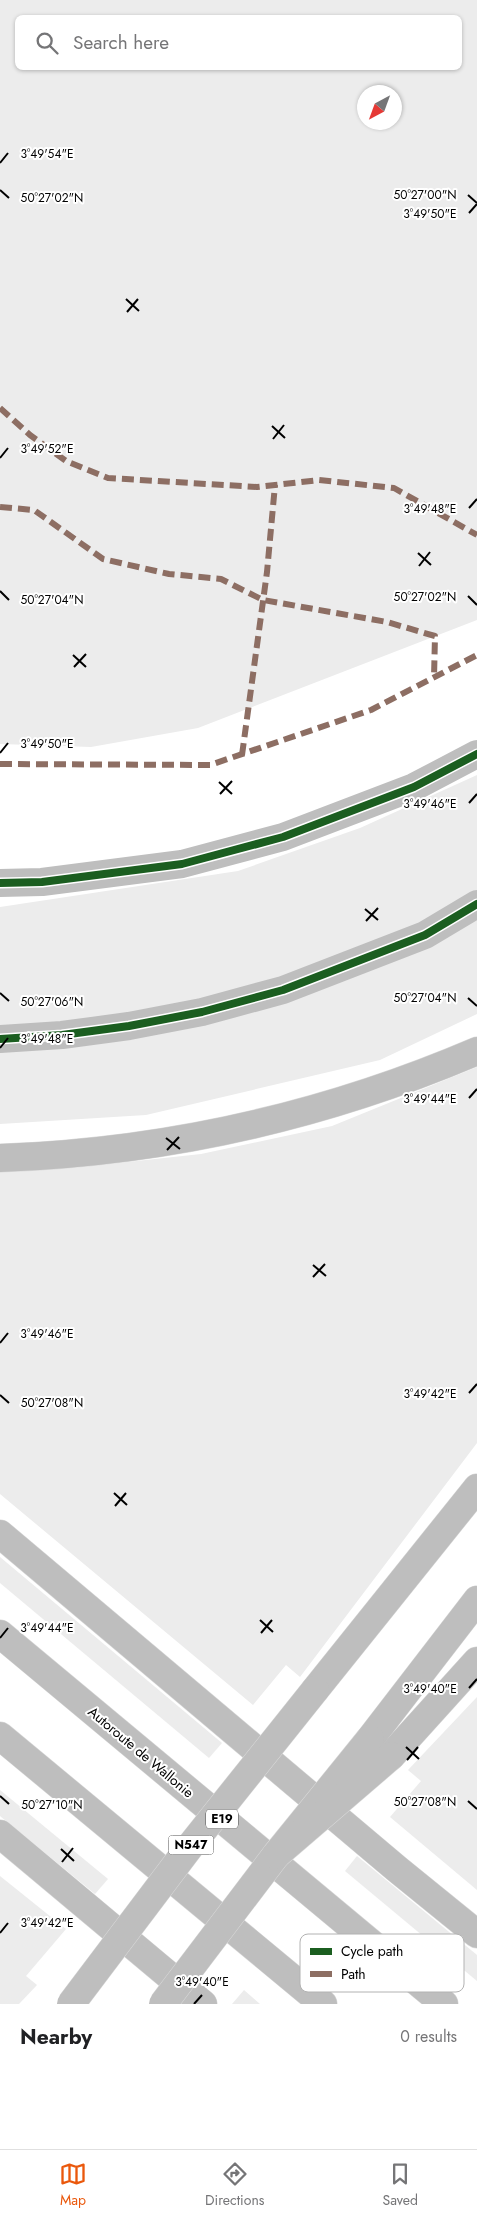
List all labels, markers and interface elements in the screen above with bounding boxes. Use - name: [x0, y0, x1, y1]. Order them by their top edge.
- search box: [15, 15, 462, 70]
- icon: search: [33, 29, 61, 57]
- text: Search here: [73, 29, 169, 56]
- north arrow: [357, 85, 402, 130]
- text: 3°49'54"E: [20, 145, 74, 163]
- text: 50°27'00"N: [393, 186, 457, 204]
- text: 50°27'02"N: [21, 189, 83, 207]
- text: 3°49'50"E: [403, 205, 457, 223]
- text: 3°49'52"E: [21, 440, 74, 458]
- text: 3°49'48"E: [404, 500, 456, 518]
- text: 50°27'02"N: [394, 588, 456, 606]
- text: 50°27'04"N: [21, 591, 83, 609]
- text: 3°49'50"E: [20, 735, 74, 753]
- text: 3°49'46"E: [403, 795, 457, 813]
- text: 50°27'04"N: [394, 989, 456, 1007]
- text: 50°27'06"N: [21, 993, 83, 1011]
- text: 3°49'48"E: [21, 1030, 73, 1048]
- text: 3°49'44"E: [403, 1090, 457, 1108]
- text: 3°49'46"E: [20, 1325, 74, 1343]
- text: 3°49'42"E: [403, 1385, 457, 1403]
- text: 50°27'08"N: [21, 1394, 83, 1412]
- text: 3°49'44"E: [20, 1619, 74, 1637]
- text: 3°49'40"E: [403, 1680, 457, 1698]
- street label: Autoroute de Wallonie: [84, 1702, 198, 1802]
- text: 50°27'08"N: [394, 1793, 456, 1811]
- text: 50°27'10"N: [21, 1796, 83, 1814]
- road number: E19: [206, 1810, 238, 1828]
- road number: N547: [168, 1836, 214, 1854]
- text: 3°49'42"E: [20, 1914, 74, 1932]
- legend: [300, 1934, 464, 1992]
- text: Cycle path: [341, 1941, 403, 1961]
- text: Path: [341, 1964, 366, 1984]
- text: 3°49'40"E: [175, 1973, 229, 1991]
- text: Nearby: [20, 2022, 92, 2052]
- text: 0 results: [400, 2025, 457, 2048]
- tab: Map: [59, 2160, 87, 2210]
- tab: Directions: [205, 2160, 264, 2210]
- tab: Saved: [382, 2160, 418, 2210]

